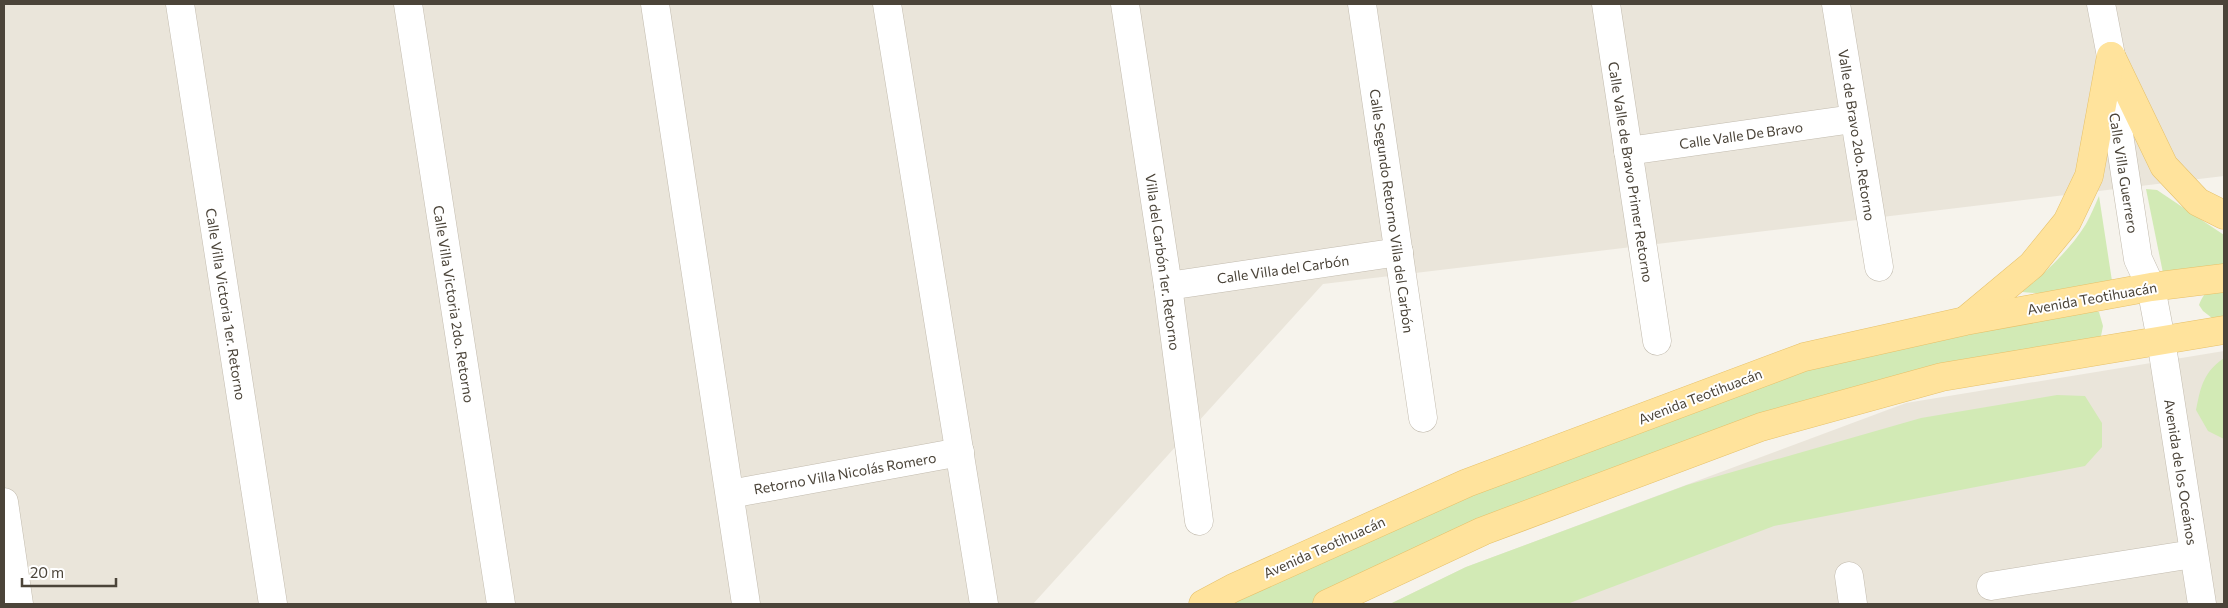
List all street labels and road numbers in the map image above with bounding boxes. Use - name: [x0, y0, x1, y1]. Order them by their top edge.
- street label: Valle de Bravo 2do. Retorno: [1835, 48, 1879, 222]
- street label: Calle Valle de Bravo Primer Retorno: [1605, 60, 1657, 284]
- street label: Calle Segundo Retorno Villa del Carbón: [1366, 88, 1418, 334]
- street label: Calle Villa Guerrero: [2106, 111, 2142, 235]
- street label: Calle Valle De Bravo: [1678, 118, 1804, 152]
- street label: Villa del Carbón 1er. Retorno: [1142, 173, 1184, 351]
- street label: Calle Villa Victoria 2do. Retorno: [430, 204, 478, 404]
- street label: Calle Villa Victoria 1er. Retorno: [202, 207, 250, 401]
- street label: Calle Villa del Carbón: [1216, 251, 1350, 287]
- street label: Avenida Teotihuacán: [2026, 278, 2158, 318]
- street label: Avenida Teotihuacán: [1636, 365, 1764, 427]
- street label: Avenida de los Oceános: [2161, 398, 2201, 546]
- street label: Retorno Villa Nicolás Romero: [752, 449, 938, 497]
- street label: Avenida Teotihuacán: [1261, 513, 1387, 581]

